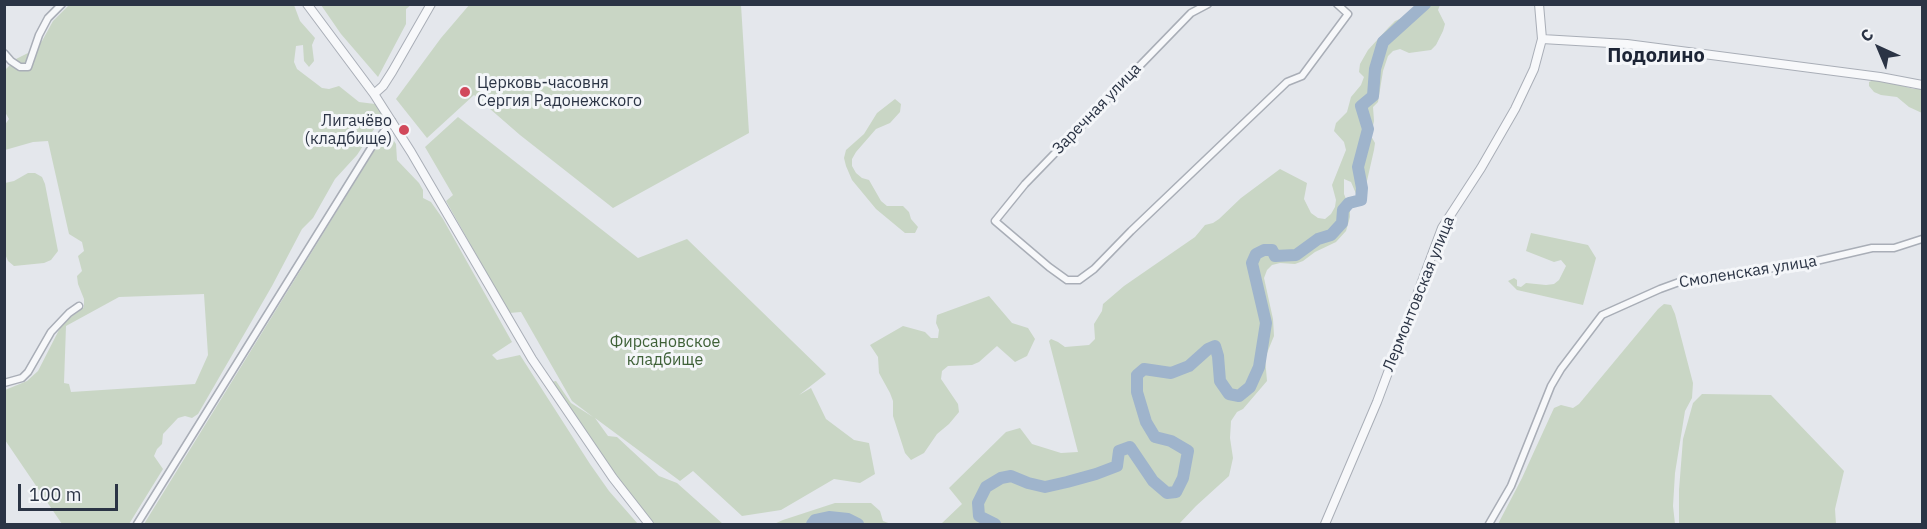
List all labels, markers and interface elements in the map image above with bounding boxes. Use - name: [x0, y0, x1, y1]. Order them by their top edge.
- north arrow: [1849, 18, 1909, 78]
- text: С: [1856, 24, 1877, 46]
- district label: Подолино: [1607, 44, 1705, 68]
- street label: Заречная улица: [1049, 59, 1145, 159]
- place label: Церковь-часовня Сергия Радонежского: [477, 73, 642, 111]
- marker: Церковь-часовня Сергия Радонежского: [458, 85, 472, 99]
- place label: Лигачёво (кладбище): [305, 111, 392, 149]
- marker: Лигачёво (кладбище): [397, 123, 411, 137]
- street label: Лермонтовская улица: [1379, 214, 1459, 374]
- street label: Смоленская улица: [1678, 252, 1818, 292]
- park label: Фирсановское кладбище: [610, 332, 720, 370]
- scale bar: [21, 472, 122, 510]
- text: 100 m: [29, 483, 81, 506]

